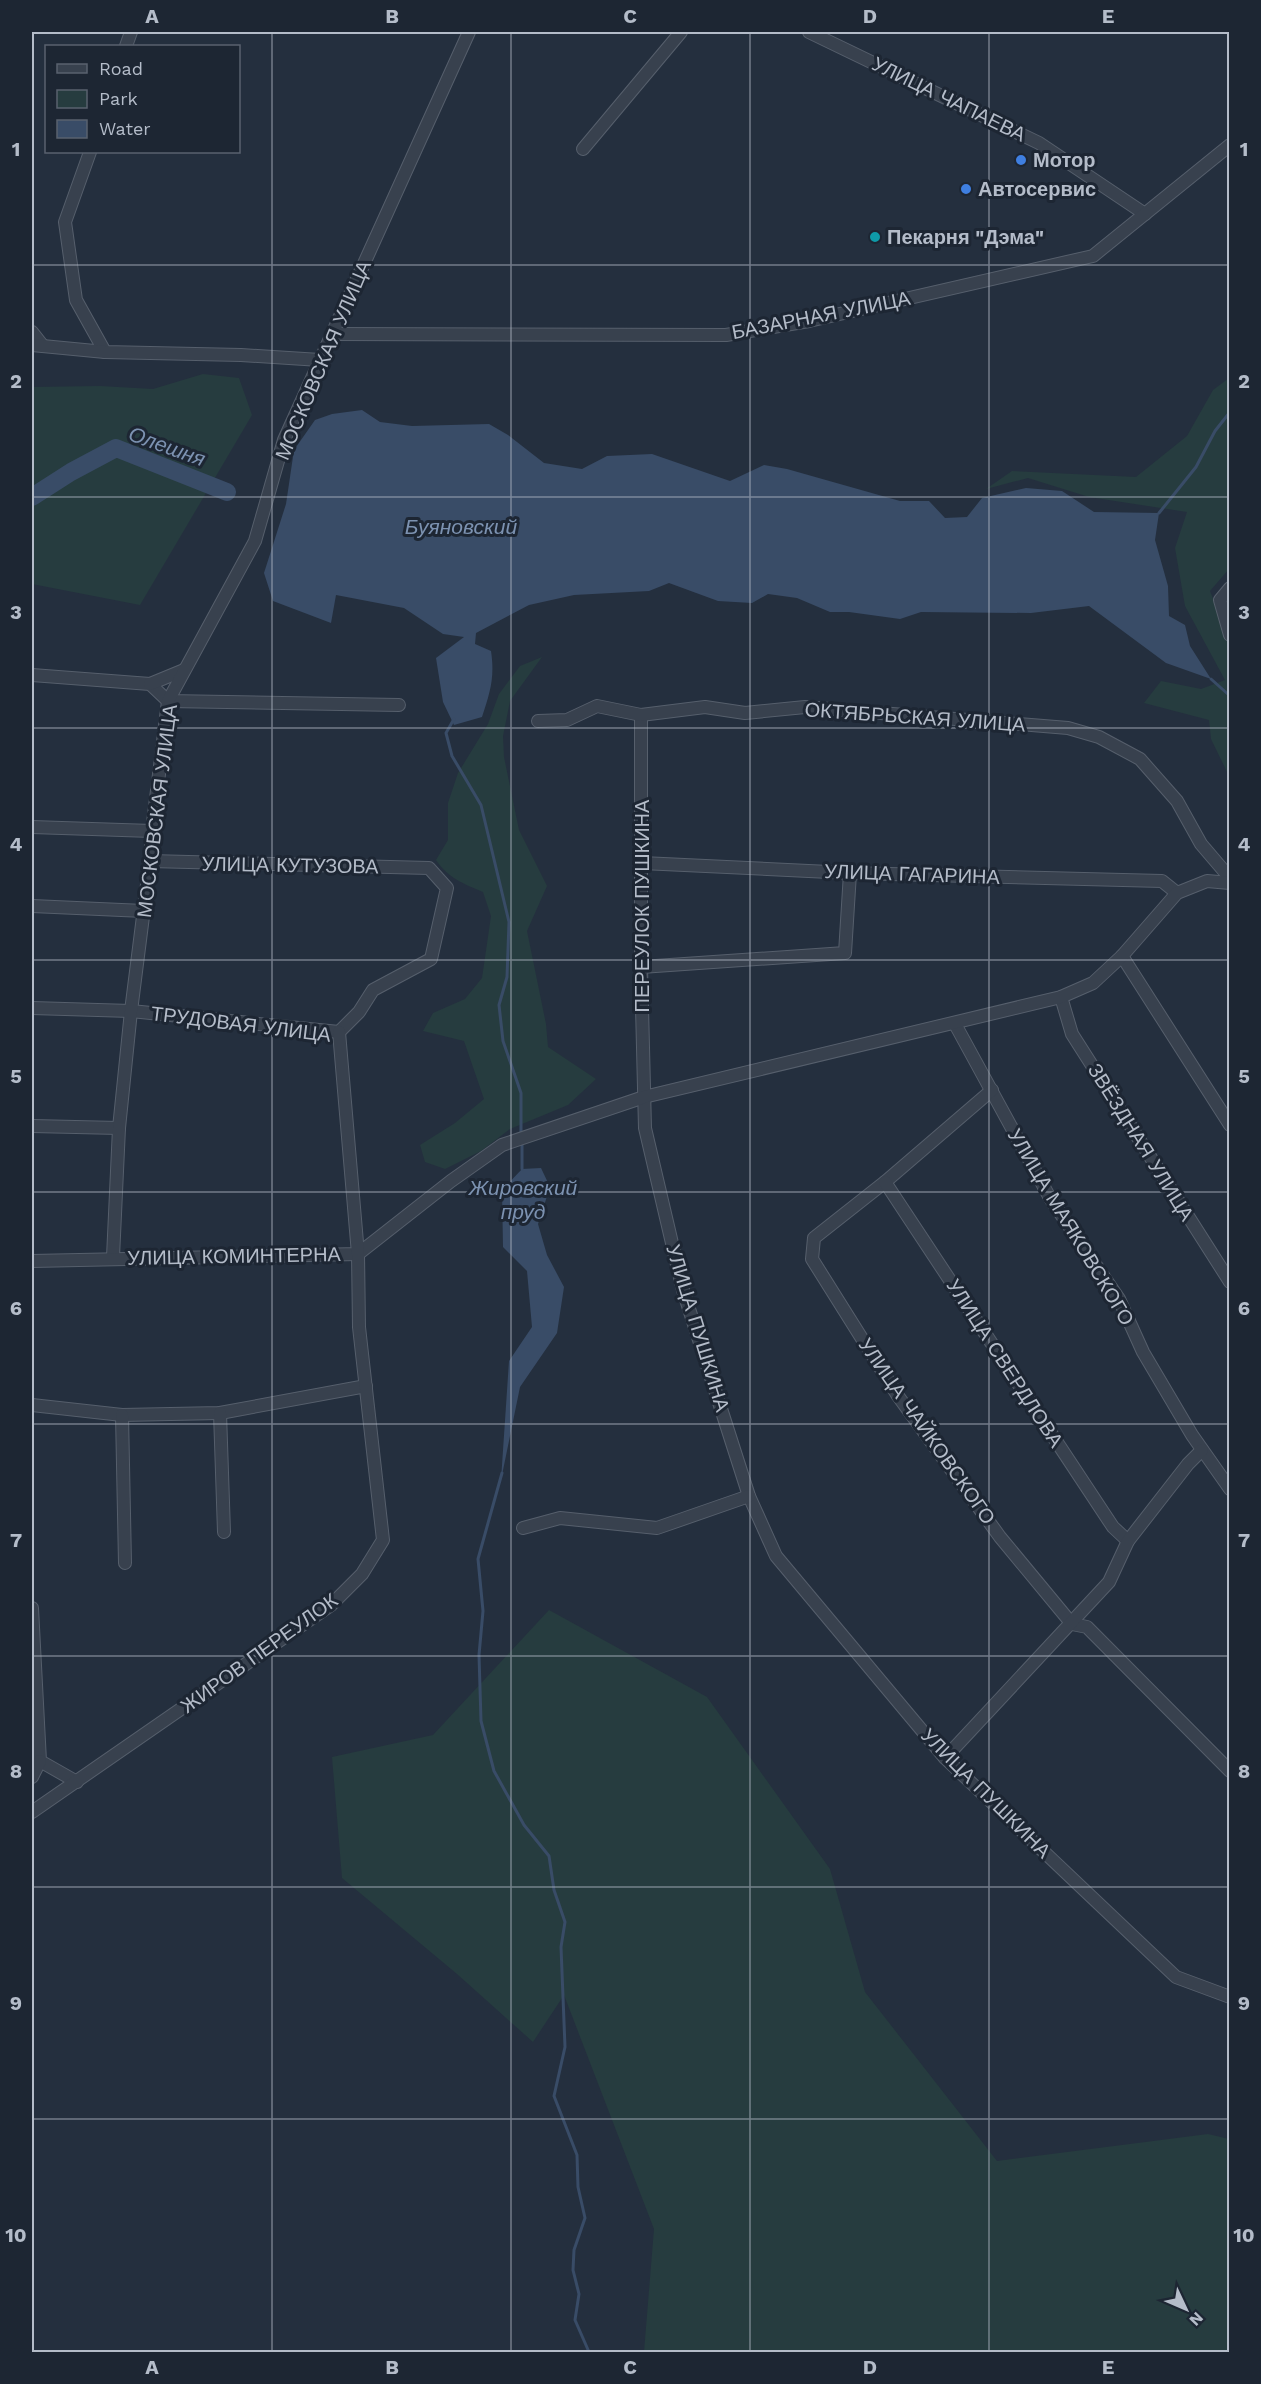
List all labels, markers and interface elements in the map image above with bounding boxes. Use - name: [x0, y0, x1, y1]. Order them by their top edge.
- text: A: [145, 4, 159, 28]
- text: B: [385, 4, 399, 28]
- text: C: [623, 4, 637, 28]
- text: D: [863, 4, 877, 28]
- text: E: [1102, 4, 1114, 28]
- legend: [45, 45, 240, 153]
- street label: УЛИЦА ЧАПАЕВА: [868, 51, 1030, 147]
- text: Road: [99, 58, 143, 79]
- text: Park: [99, 88, 138, 109]
- text: Water: [99, 118, 151, 139]
- text: 1: [12, 137, 20, 161]
- text: 1: [1240, 137, 1248, 161]
- place label: Мотор: [1033, 148, 1095, 172]
- marker: Мотор: [1014, 153, 1028, 167]
- place label: Автосервис: [978, 177, 1096, 201]
- marker: Автосервис: [959, 182, 973, 196]
- place label: Пекарня "Дэма": [887, 225, 1044, 249]
- marker: Пекарня "Дэма": [868, 230, 882, 244]
- street label: МОСКОВСКАЯ УЛИЦА: [270, 256, 376, 464]
- street label: БАЗАРНАЯ УЛИЦА: [730, 286, 913, 344]
- text: 2: [10, 369, 22, 393]
- text: 2: [1238, 369, 1250, 393]
- water label: Олешня: [125, 421, 209, 471]
- water label: Буяновский: [405, 514, 518, 539]
- text: 3: [10, 600, 22, 624]
- text: 3: [1238, 600, 1250, 624]
- street label: ОКТЯБРЬСКАЯ УЛИЦА: [804, 697, 1027, 737]
- street label: МОСКОВСКАЯ УЛИЦА: [132, 702, 182, 919]
- street label: ПЕРЕУЛОК ПУШКИНА: [630, 799, 654, 1012]
- text: 4: [10, 832, 23, 856]
- text: 4: [1238, 832, 1251, 856]
- street label: УЛИЦА КУТУЗОВА: [201, 851, 379, 879]
- street label: УЛИЦА ГАГАРИНА: [824, 859, 1001, 889]
- street label: ТРУДОВАЯ УЛИЦА: [150, 1001, 333, 1047]
- street label: ЗВЁЗДНАЯ УЛИЦА: [1083, 1059, 1200, 1226]
- text: 5: [10, 1064, 22, 1088]
- text: 5: [1238, 1064, 1250, 1088]
- street label: УЛИЦА МАЯКОВСКОГО: [1003, 1124, 1139, 1330]
- water label: Жировский пруд: [468, 1175, 578, 1224]
- street label: УЛИЦА ПУШКИНА: [661, 1241, 735, 1415]
- street label: УЛИЦА КОМИНТЕРНА: [127, 1242, 342, 1270]
- street label: УЛИЦА СВЕРДЛОВА: [942, 1274, 1069, 1452]
- text: 6: [10, 1296, 22, 1320]
- text: 6: [1238, 1296, 1250, 1320]
- street label: УЛИЦА ЧАЙКОВСКОГО: [854, 1333, 1000, 1529]
- text: 7: [10, 1528, 22, 1552]
- text: 7: [1238, 1528, 1250, 1552]
- street label: ЖИРОВ ПЕРЕУЛОК: [176, 1588, 342, 1718]
- street label: УЛИЦА ПУШКИНА: [916, 1723, 1056, 1863]
- text: 8: [10, 1759, 22, 1783]
- text: 8: [1238, 1759, 1250, 1783]
- text: 9: [10, 1991, 22, 2015]
- text: 9: [1238, 1991, 1250, 2015]
- text: 10: [5, 2223, 27, 2247]
- text: 10: [1233, 2223, 1255, 2247]
- north arrow: [1156, 2279, 1216, 2339]
- text: N: [1185, 2308, 1207, 2330]
- text: A: [145, 2355, 159, 2379]
- text: B: [385, 2355, 399, 2379]
- text: C: [623, 2355, 637, 2379]
- text: D: [863, 2355, 877, 2379]
- text: E: [1102, 2355, 1114, 2379]

